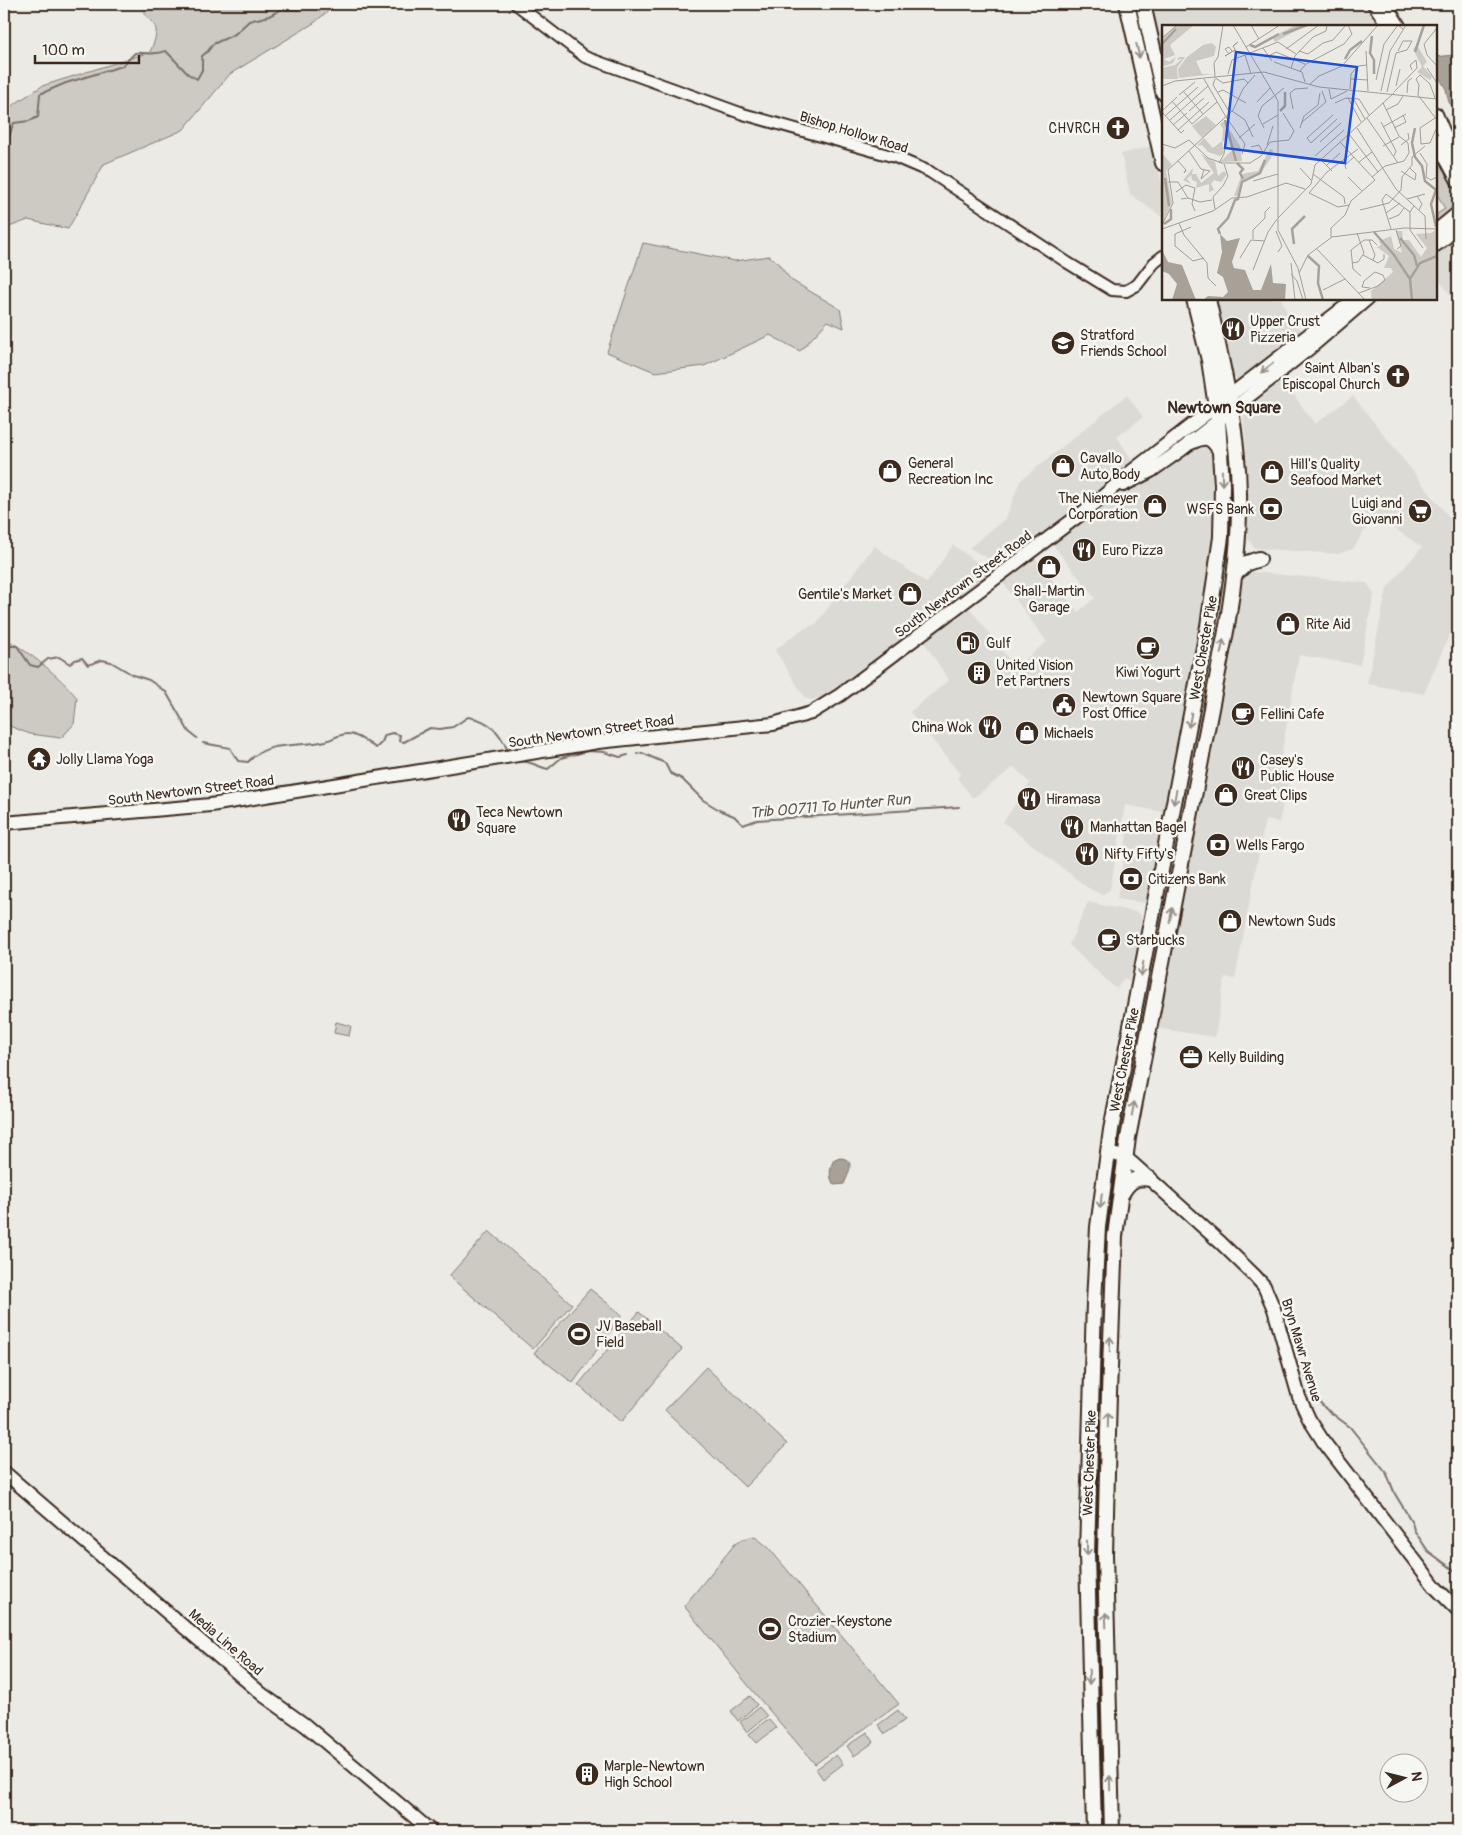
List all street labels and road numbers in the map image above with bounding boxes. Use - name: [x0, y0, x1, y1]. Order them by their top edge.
- street label: Bishop Hollow Road: [798, 108, 910, 157]
- street label: South Newtown Street Road: [891, 527, 1035, 642]
- street label: West Chester Pike: [1186, 594, 1221, 702]
- street label: South Newtown Street Road: [507, 711, 675, 752]
- street label: South Newtown Street Road: [107, 772, 275, 809]
- street label: West Chester Pike: [1106, 1007, 1143, 1114]
- street label: Bryn Mawr Avenue: [1278, 1297, 1325, 1404]
- street label: West Chester Pike: [1079, 1410, 1100, 1516]
- street label: Media Line Road: [185, 1605, 266, 1679]

